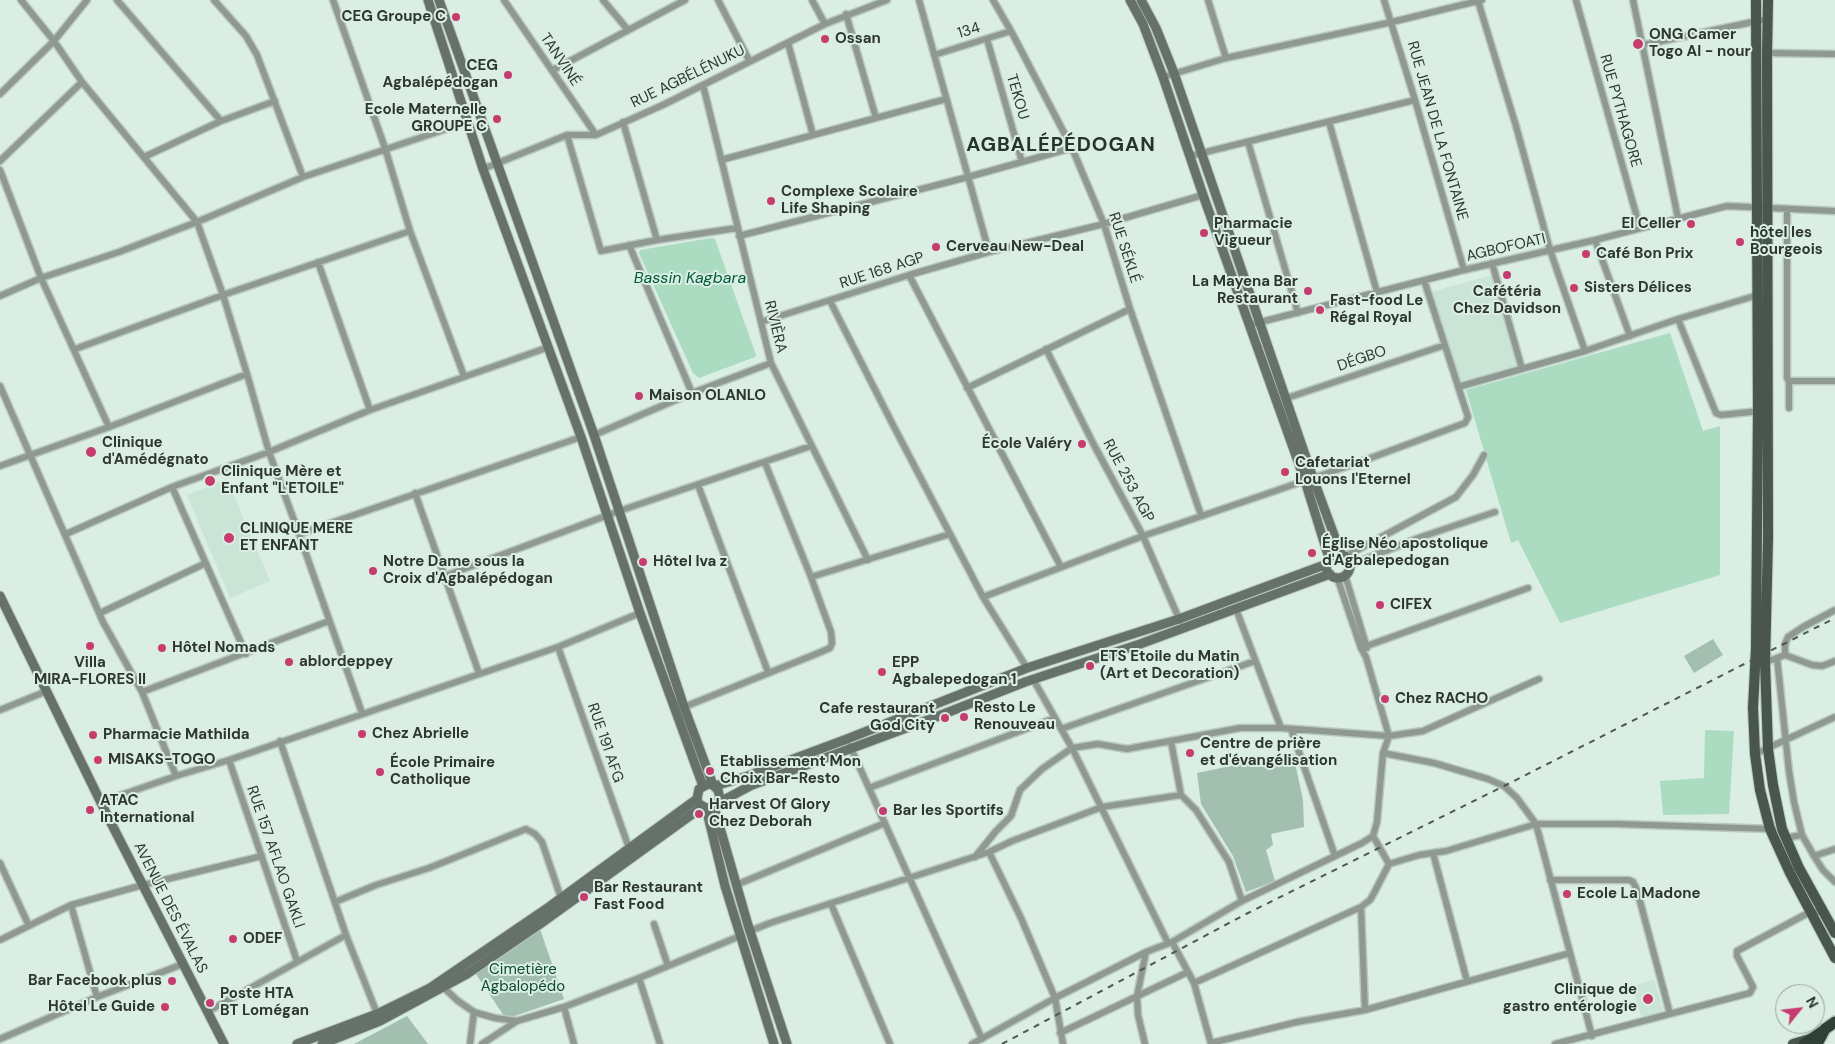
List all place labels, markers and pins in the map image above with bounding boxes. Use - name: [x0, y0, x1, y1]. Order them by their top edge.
- place label: CEG Groupe C: [341, 8, 446, 26]
- marker: CEG Groupe C: [450, 11, 462, 23]
- place label: ONG Camer Togo Al - nour: [1649, 26, 1751, 61]
- place label: Ossan: [835, 30, 881, 48]
- marker: Ossan: [819, 33, 831, 45]
- marker: ONG Camer Togo Al - nour: [1631, 37, 1645, 51]
- place label: CEG Agbalépédogan: [382, 57, 498, 92]
- marker: CEG Agbalépédogan: [502, 69, 514, 81]
- place label: Ecole Maternelle GROUPE C: [365, 101, 487, 136]
- marker: Ecole Maternelle GROUPE C: [491, 113, 503, 125]
- place label: Complexe Scolaire Life Shaping: [781, 183, 918, 218]
- marker: Complexe Scolaire Life Shaping: [765, 195, 777, 207]
- place label: Pharmacie Vigueur: [1214, 215, 1293, 250]
- place label: El Celler: [1621, 215, 1681, 233]
- marker: El Celler: [1685, 218, 1697, 230]
- place label: hôtel les Bourgeois: [1750, 224, 1823, 259]
- marker: Pharmacie Vigueur: [1198, 227, 1210, 239]
- marker: hôtel les Bourgeois: [1734, 236, 1746, 248]
- place label: Cerveau New-Deal: [946, 238, 1084, 256]
- marker: Cerveau New-Deal: [930, 241, 942, 253]
- place label: Café Bon Prix: [1596, 245, 1693, 263]
- marker: Café Bon Prix: [1580, 248, 1592, 260]
- marker: Cafétéria Chez Davidson: [1501, 269, 1513, 281]
- place label: La Mayena Bar Restaurant: [1192, 273, 1298, 308]
- place label: Sisters Délices: [1584, 279, 1692, 297]
- marker: Sisters Délices: [1568, 282, 1580, 294]
- place label: Cafétéria Chez Davidson: [1453, 283, 1561, 318]
- marker: La Mayena Bar Restaurant: [1302, 285, 1314, 297]
- place label: Fast-food Le Régal Royal: [1330, 292, 1423, 327]
- marker: Fast-food Le Régal Royal: [1314, 304, 1326, 316]
- place label: Maison OLANLO: [649, 387, 766, 405]
- marker: Maison OLANLO: [633, 390, 645, 402]
- place label: Clinique d'Amédégnato: [102, 434, 209, 469]
- place label: École Valéry: [982, 435, 1072, 453]
- marker: École Valéry: [1076, 438, 1088, 450]
- marker: Clinique d'Amédégnato: [84, 445, 98, 459]
- place label: Cafetariat Louons l'Eternel: [1295, 454, 1411, 489]
- place label: Clinique Mère et Enfant "L'ETOILE": [221, 463, 344, 498]
- marker: Cafetariat Louons l'Eternel: [1279, 466, 1291, 478]
- marker: Clinique Mère et Enfant "L'ETOILE": [203, 474, 217, 488]
- place label: CLINIQUE MERE ET ENFANT: [240, 520, 353, 555]
- marker: CLINIQUE MERE ET ENFANT: [222, 531, 236, 545]
- place label: Église Néo apostolique d'Agbalepedogan: [1322, 535, 1488, 570]
- marker: Église Néo apostolique d'Agbalepedogan: [1306, 547, 1318, 559]
- place label: Notre Dame sous la Croix d'Agbalépédogan: [383, 553, 553, 588]
- place label: Hôtel Iva z: [653, 553, 727, 571]
- marker: Hôtel Iva z: [637, 556, 649, 568]
- marker: Notre Dame sous la Croix d'Agbalépédogan: [367, 565, 379, 577]
- place label: CIFEX: [1390, 596, 1432, 614]
- marker: CIFEX: [1374, 599, 1386, 611]
- place label: Hôtel Nomads: [172, 639, 275, 657]
- marker: Villa MIRA-FLORES II: [84, 640, 96, 652]
- marker: Hôtel Nomads: [156, 642, 168, 654]
- place label: ETS Etoile du Matin (Art et Decoration): [1100, 648, 1239, 683]
- place label: ablordeppey: [299, 653, 393, 671]
- place label: Villa MIRA-FLORES II: [34, 654, 146, 689]
- place label: EPP Agbalepedogan 1: [892, 654, 1017, 689]
- marker: ablordeppey: [283, 656, 295, 668]
- marker: ETS Etoile du Matin (Art et Decoration): [1084, 660, 1096, 672]
- marker: EPP Agbalepedogan 1: [876, 666, 888, 678]
- place label: Chez RACHO: [1395, 690, 1488, 708]
- marker: Chez RACHO: [1379, 693, 1391, 705]
- place label: Resto Le Renouveau: [974, 699, 1055, 734]
- place label: Cafe restaurant God City: [819, 700, 935, 735]
- marker: Resto Le Renouveau: [958, 711, 970, 723]
- marker: Cafe restaurant God City: [939, 712, 951, 724]
- place label: Chez Abrielle: [372, 725, 469, 743]
- place label: Pharmacie Mathilda: [103, 726, 250, 744]
- marker: Chez Abrielle: [356, 728, 368, 740]
- marker: Pharmacie Mathilda: [87, 729, 99, 741]
- place label: Centre de prière et d'évangélisation: [1200, 735, 1337, 770]
- marker: Centre de prière et d'évangélisation: [1184, 747, 1196, 759]
- place label: MISAKS-TOGO: [108, 751, 216, 769]
- place label: Etablissement Mon Choix Bar-Resto: [720, 753, 861, 788]
- marker: MISAKS-TOGO: [92, 754, 104, 766]
- place label: École Primaire Catholique: [390, 754, 495, 789]
- marker: Etablissement Mon Choix Bar-Resto: [704, 765, 716, 777]
- marker: École Primaire Catholique: [374, 766, 386, 778]
- place label: ATAC International: [100, 792, 195, 827]
- place label: Harvest Of Glory Chez Deborah: [709, 796, 830, 831]
- place label: Bar les Sportifs: [893, 802, 1004, 820]
- marker: ATAC International: [84, 804, 96, 816]
- marker: Bar les Sportifs: [877, 805, 889, 817]
- marker: Harvest Of Glory Chez Deborah: [693, 808, 705, 820]
- place label: Bar Restaurant Fast Food: [594, 879, 703, 914]
- place label: Ecole La Madone: [1577, 885, 1701, 903]
- marker: Ecole La Madone: [1561, 888, 1573, 900]
- marker: Bar Restaurant Fast Food: [578, 891, 590, 903]
- place label: ODEF: [243, 930, 282, 948]
- marker: ODEF: [227, 933, 239, 945]
- place label: Bar Facebook plus: [28, 972, 162, 990]
- marker: Bar Facebook plus: [166, 975, 178, 987]
- place label: Clinique de gastro entérologie: [1503, 981, 1637, 1016]
- place label: Poste HTA BT Lomégan: [220, 985, 309, 1020]
- marker: Clinique de gastro entérologie: [1641, 992, 1655, 1006]
- marker: Poste HTA BT Lomégan: [204, 997, 216, 1009]
- place label: Hôtel Le Guide: [48, 998, 155, 1016]
- marker: Hôtel Le Guide: [159, 1001, 171, 1013]

